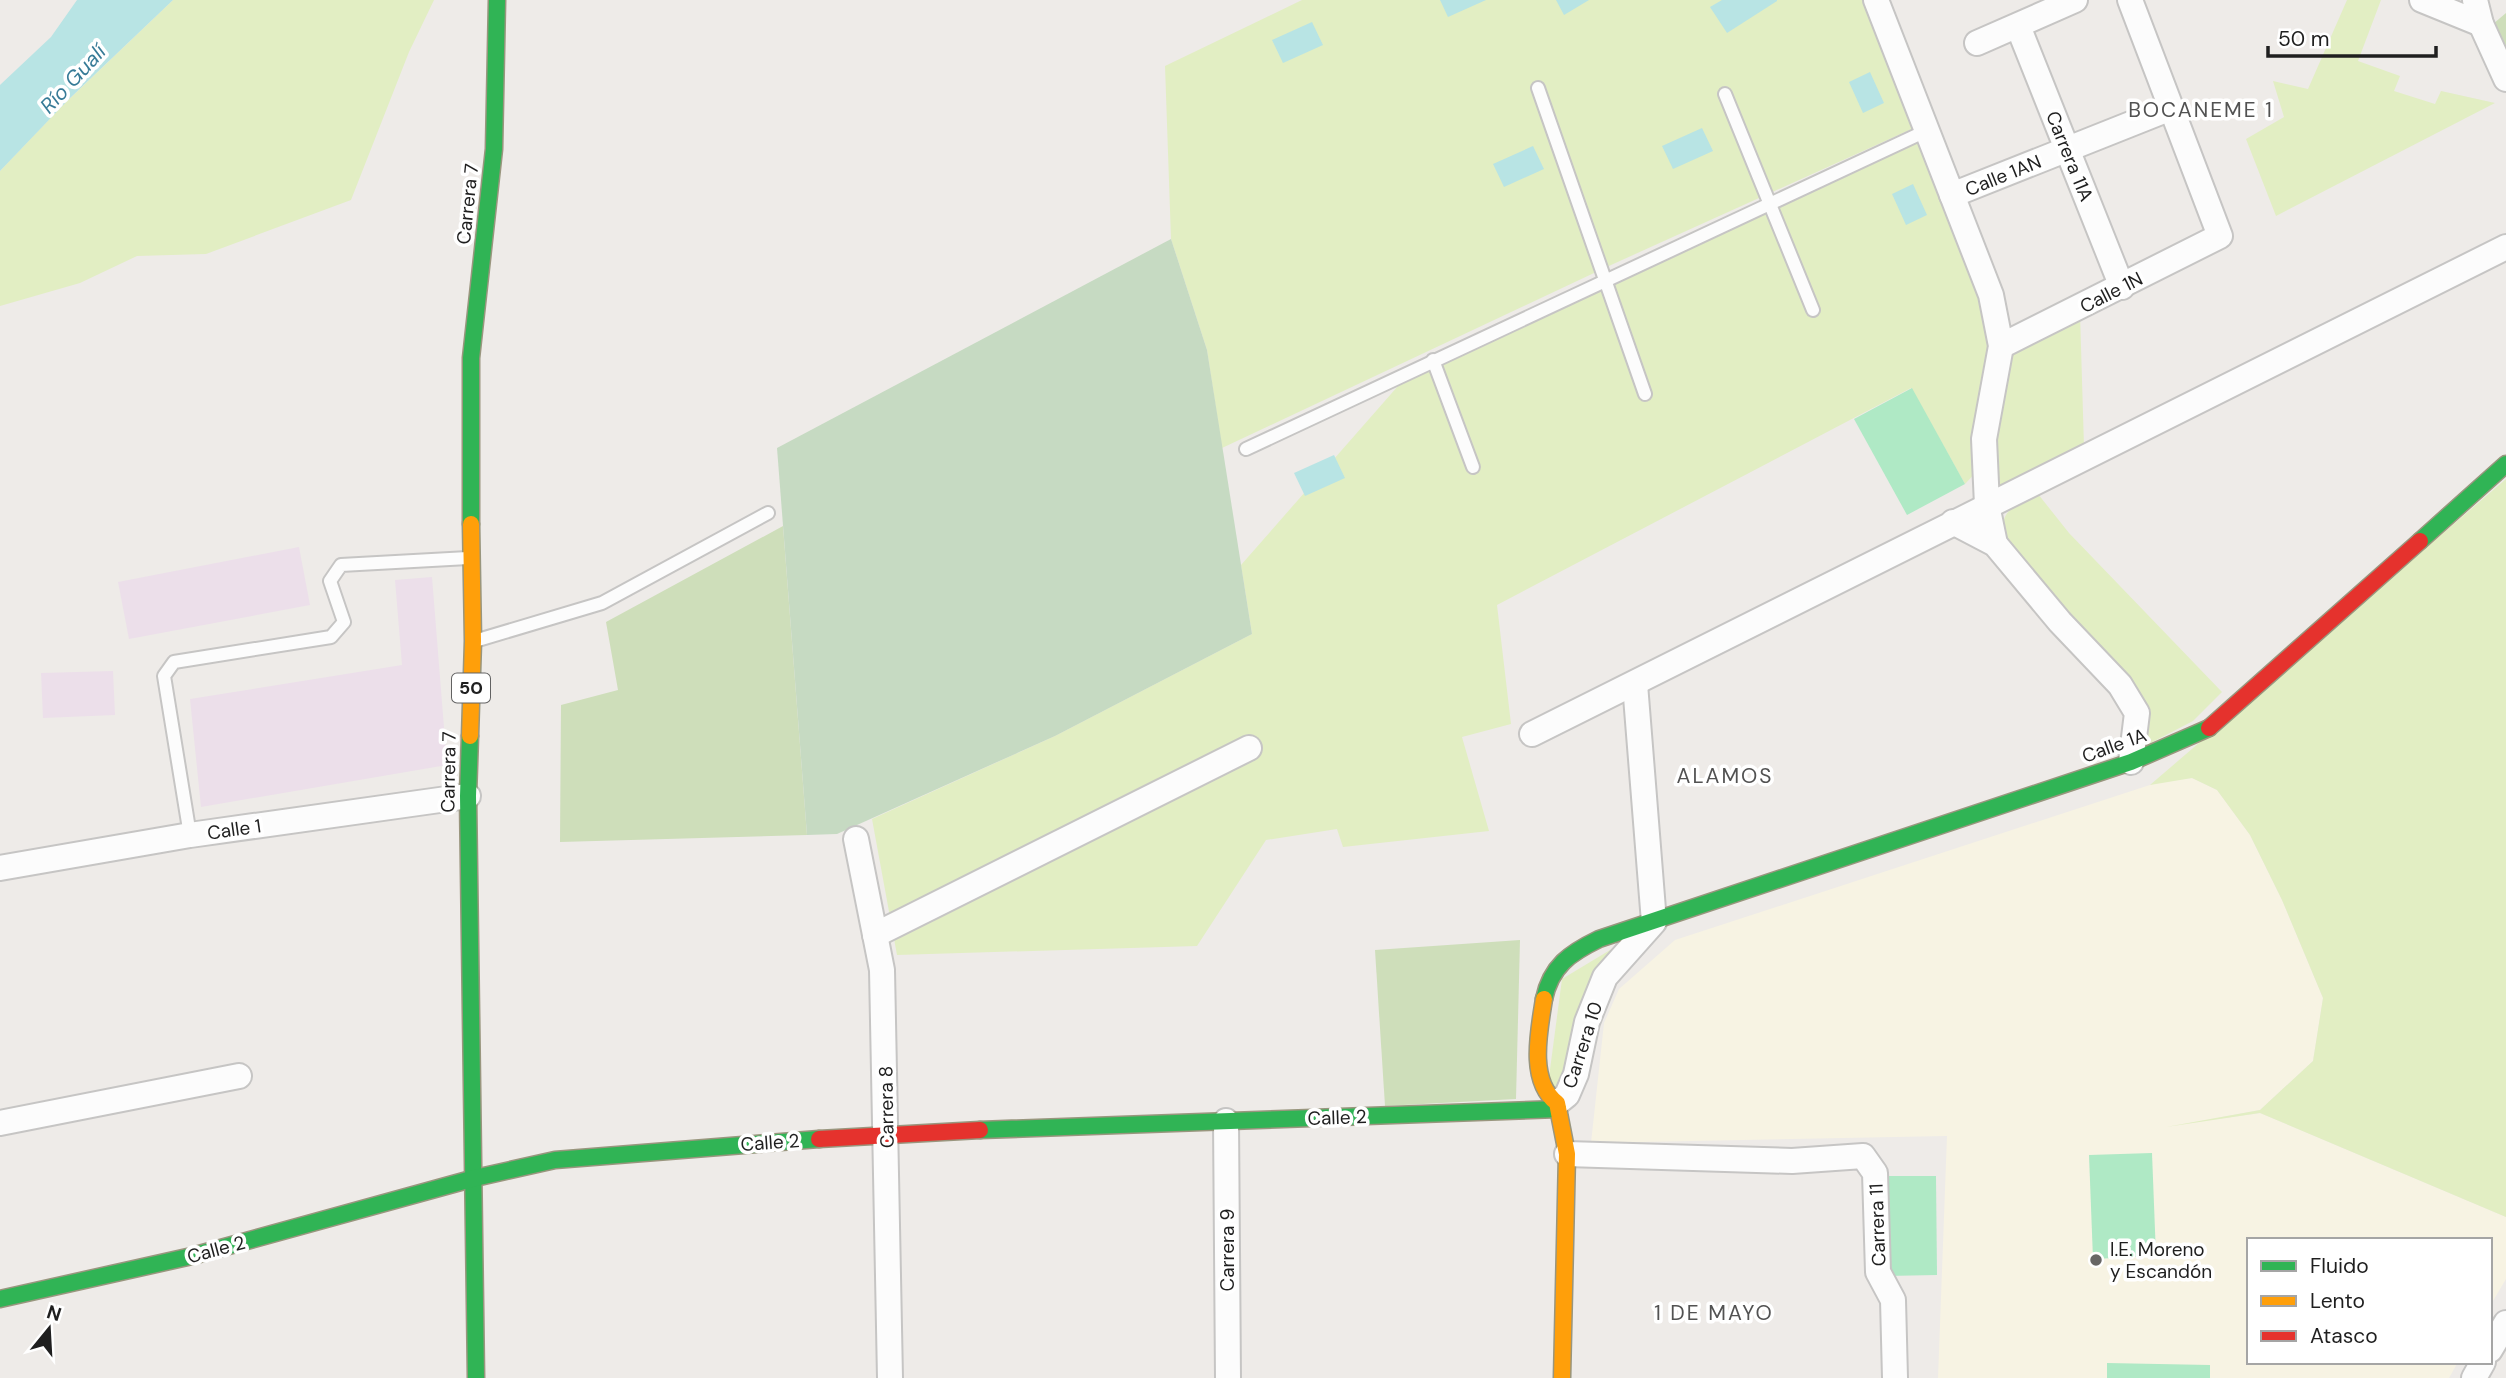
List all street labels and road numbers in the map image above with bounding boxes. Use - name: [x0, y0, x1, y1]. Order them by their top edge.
- street label: Carrera 11A: [2040, 107, 2099, 205]
- street label: Calle 1AN: [1961, 149, 2045, 202]
- street label: Carrera 7: [451, 162, 484, 246]
- street label: Calle 1N: [2076, 266, 2147, 319]
- road number: 50: [452, 674, 490, 702]
- street label: Calle 1A: [2078, 722, 2150, 769]
- street label: Carrera 7: [435, 731, 462, 813]
- street label: Calle 1: [205, 813, 263, 846]
- street label: Carrera 10: [1557, 999, 1608, 1092]
- street label: Carrera 8: [873, 1066, 900, 1148]
- street label: Calle 2: [1307, 1104, 1367, 1131]
- street label: Calle 2: [740, 1128, 800, 1157]
- street label: Carrera 11: [1864, 1183, 1891, 1267]
- street label: Carrera 9: [1215, 1209, 1240, 1291]
- street label: Calle 2: [184, 1230, 248, 1269]

